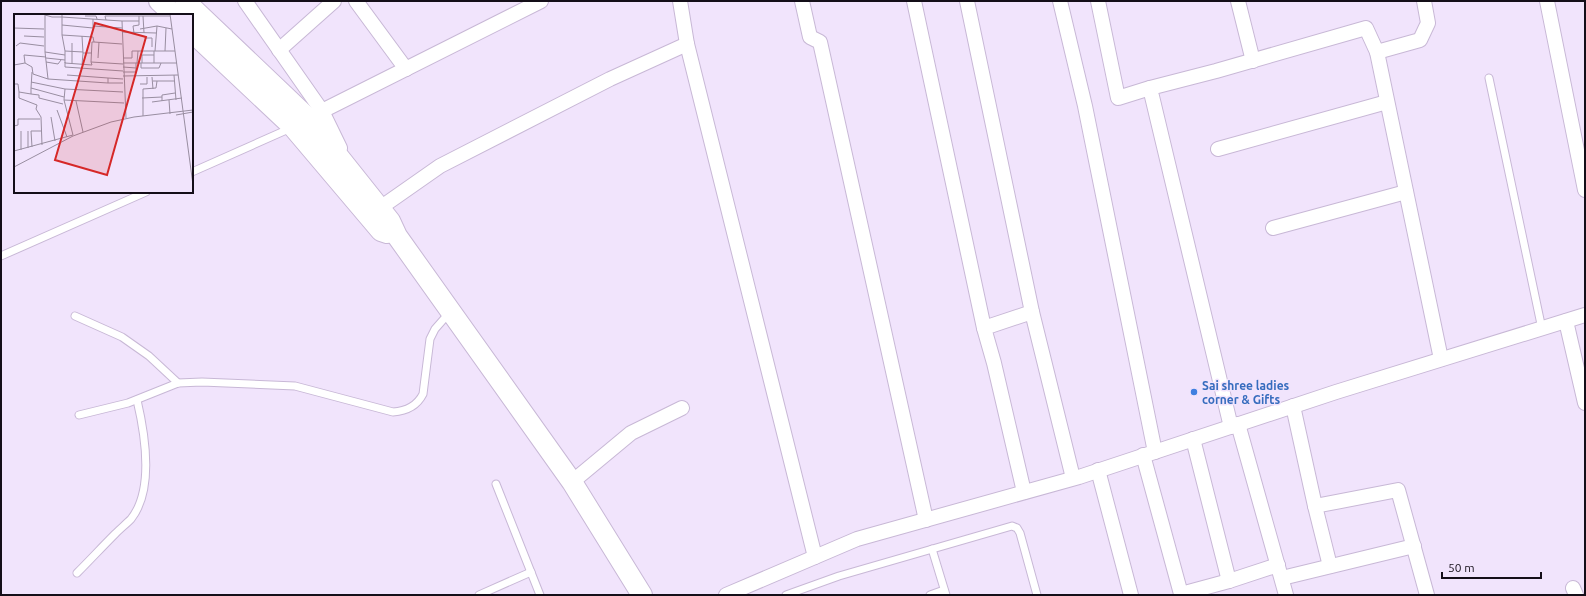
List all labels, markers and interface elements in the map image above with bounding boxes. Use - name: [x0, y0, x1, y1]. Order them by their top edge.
- inset map: [14, 14, 193, 193]
- place label: Sai shree ladies corner & Gifts: [1202, 379, 1290, 406]
- marker: Sai shree ladies corner & Gifts: [1189, 387, 1199, 397]
- scale bar: [1442, 554, 1541, 580]
- text: 50 m: [1448, 561, 1475, 574]

